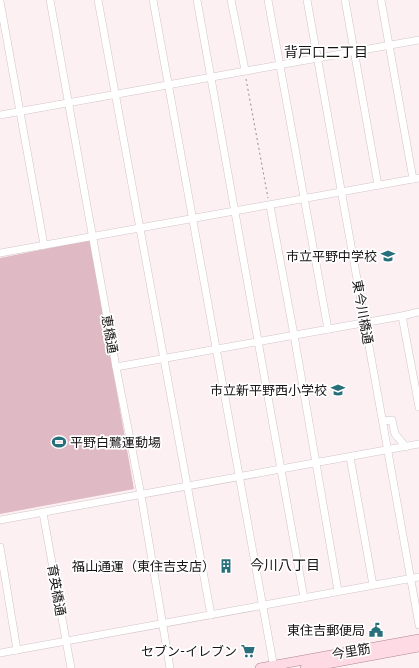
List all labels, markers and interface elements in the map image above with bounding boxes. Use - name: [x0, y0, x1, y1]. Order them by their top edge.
- district label: 背戸口二丁目: [284, 43, 368, 61]
- place label: 市立平野中学校: [286, 248, 377, 264]
- school or university icon: 市立平野中学校: [380, 248, 396, 264]
- street label: 東今川橋通: [349, 279, 377, 345]
- street label: 恵橋通: [99, 313, 121, 355]
- place label: 市立新平野西小学校: [210, 382, 327, 398]
- school or university icon: 市立新平野西小学校: [330, 382, 346, 398]
- sports icon: 平野白鷺運動場: [51, 434, 67, 450]
- place label: 平野白鷺運動場: [70, 434, 161, 450]
- district label: 今川八丁目: [250, 556, 320, 574]
- place label: 福山通運（東住吉支店）: [72, 558, 215, 574]
- building icon: 福山通運（東住吉支店）: [218, 558, 234, 574]
- street label: 育英橋通: [45, 563, 69, 617]
- place label: 東住吉郵便局: [287, 622, 365, 638]
- public building icon: 東住吉郵便局: [368, 622, 384, 638]
- street label: 今里筋: [330, 640, 372, 662]
- place label: セブン-イレブン: [141, 643, 237, 659]
- supermarket icon: セブン-イレブン: [240, 643, 256, 659]

